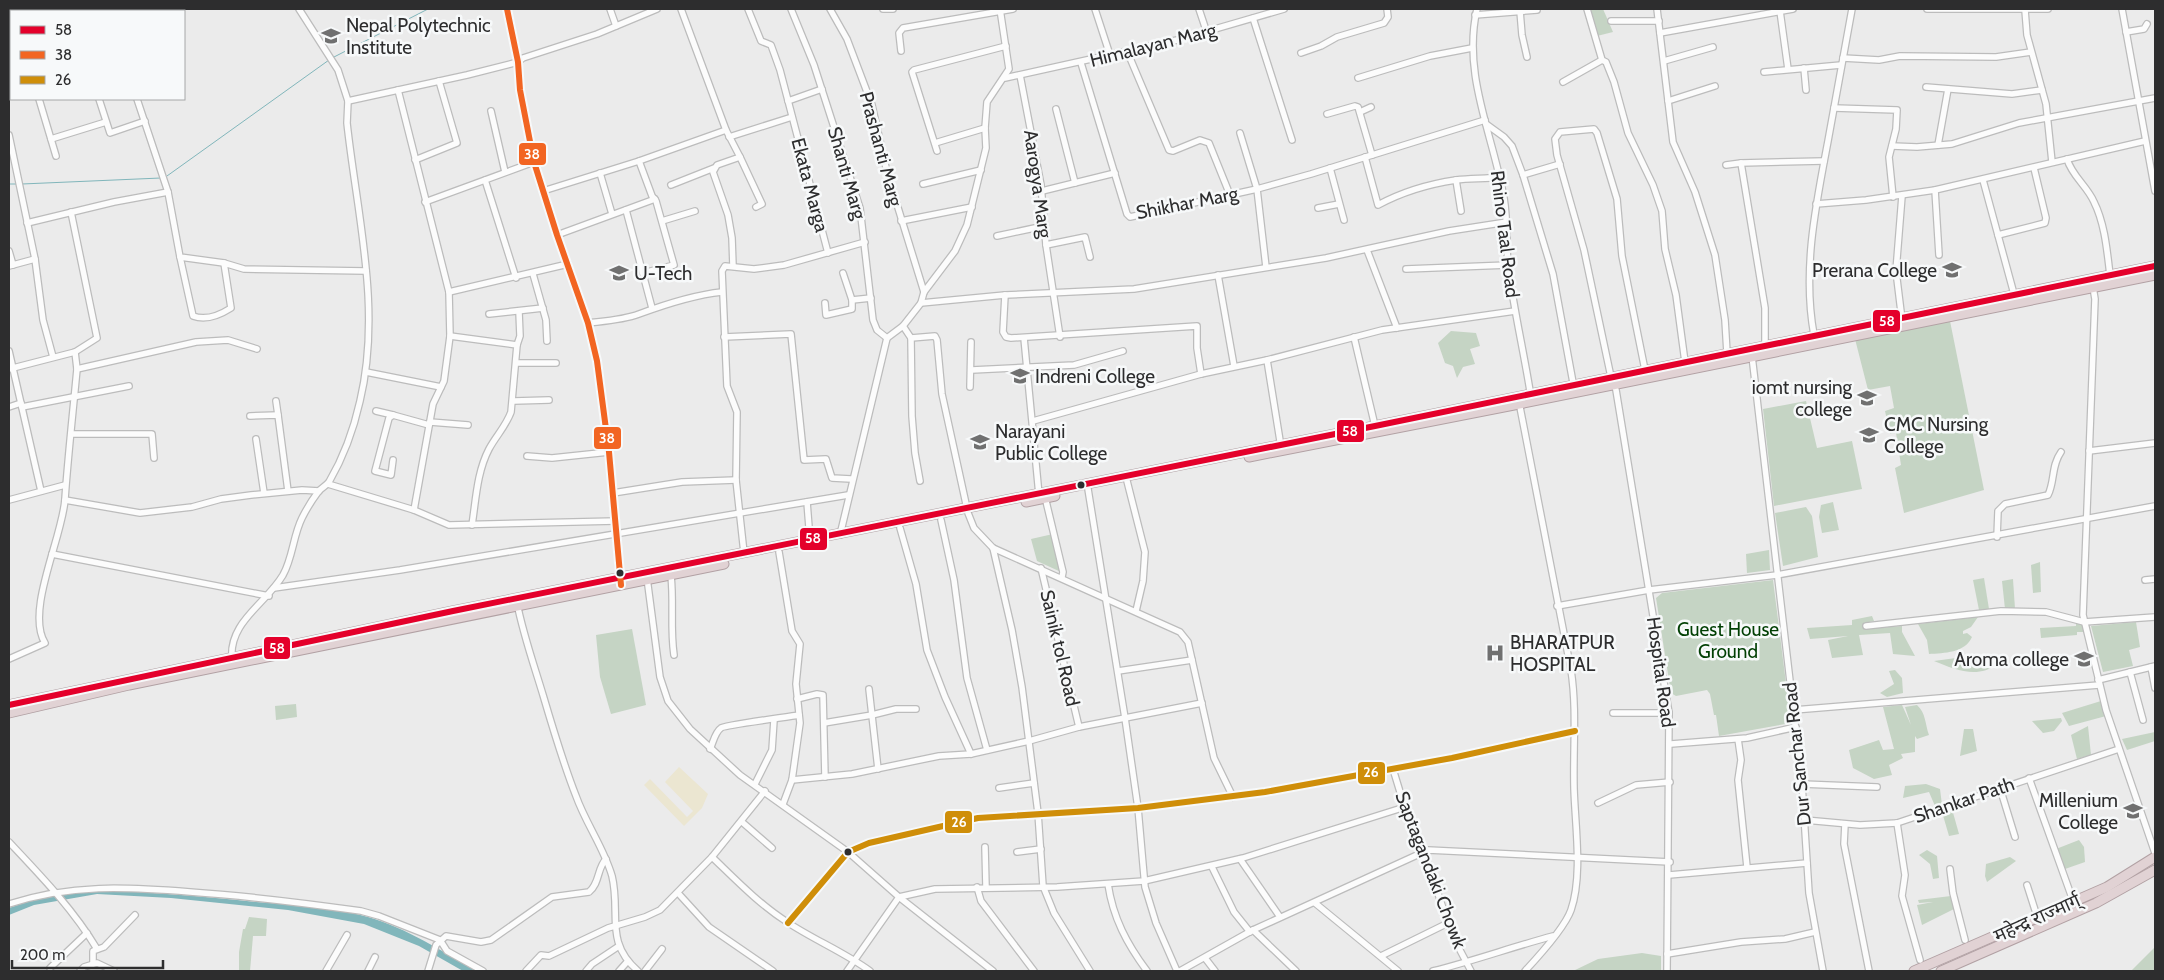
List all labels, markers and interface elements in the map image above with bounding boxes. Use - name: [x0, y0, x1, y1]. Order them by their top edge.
- legend: [10, 10, 185, 100]
- place label: Nepal Polytechnic Institute: [346, 14, 491, 59]
- street label: Himalayan Marg: [1087, 18, 1219, 72]
- text: 58: [55, 21, 72, 39]
- school or university icon: Nepal Polytechnic Institute: [320, 25, 342, 47]
- text: 38: [55, 46, 72, 64]
- text: 26: [55, 71, 71, 89]
- street label: Prashanti Marg: [855, 89, 908, 209]
- street label: Shanti Marg: [823, 124, 871, 223]
- street label: Aarogya Marg: [1019, 128, 1057, 240]
- street label: Ekata Marga: [786, 135, 834, 235]
- line badge: 38: [518, 142, 547, 166]
- text: 38: [524, 145, 540, 163]
- street label: Rhino Taal Road: [1486, 169, 1524, 299]
- street label: Shikhar Marg: [1134, 182, 1240, 224]
- place label: Prerana College: [1812, 259, 1937, 282]
- school or university icon: Prerana College: [1941, 259, 1963, 281]
- school or university icon: U-Tech: [608, 262, 630, 284]
- place label: U-Tech: [634, 262, 692, 285]
- line badge: 58: [1872, 309, 1901, 333]
- text: 58: [1879, 312, 1895, 330]
- school or university icon: Indreni College: [1009, 365, 1031, 387]
- place label: Indreni College: [1035, 365, 1155, 388]
- place label: iomt nursing college: [1752, 376, 1853, 421]
- school or university icon: iomt nursing college: [1856, 387, 1878, 409]
- place label: CMC Nursing College: [1884, 413, 1989, 458]
- line badge: 58: [1336, 419, 1365, 443]
- place label: Narayani Public College: [995, 420, 1108, 465]
- text: 58: [1342, 422, 1358, 440]
- school or university icon: CMC Nursing College: [1858, 424, 1880, 446]
- line badge: 38: [593, 426, 622, 450]
- text: 38: [599, 429, 615, 447]
- school or university icon: Narayani Public College: [969, 431, 991, 453]
- unlabelled marker: [1076, 480, 1086, 490]
- line badge: 58: [799, 527, 828, 551]
- text: 58: [805, 529, 821, 547]
- unlabelled marker: [615, 568, 625, 578]
- street label: Sainik tol Road: [1035, 588, 1085, 708]
- street label: Hospital Road: [1642, 615, 1680, 729]
- park label: Guest House Ground: [1677, 618, 1779, 663]
- place label: BHARATPUR HOSPITAL: [1510, 631, 1615, 676]
- line badge: 58: [263, 636, 291, 660]
- text: 58: [269, 639, 285, 657]
- hospital icon: BHARATPUR HOSPITAL: [1484, 642, 1506, 664]
- place label: Aroma college: [1954, 648, 2069, 671]
- school or university icon: Aroma college: [2073, 648, 2095, 670]
- street label: Dur Sanchar Road: [1778, 681, 1816, 827]
- line badge: 26: [1357, 761, 1386, 785]
- text: 26: [1363, 763, 1379, 781]
- street label: Shankar Path: [1911, 772, 2017, 828]
- street label: Saptagandaki Chowk: [1390, 788, 1472, 952]
- place label: Millenium College: [2039, 789, 2118, 834]
- school or university icon: Millenium College: [2122, 800, 2144, 822]
- line badge: 26: [944, 810, 973, 834]
- text: 26: [951, 813, 967, 831]
- unlabelled marker: [843, 847, 853, 857]
- street label: महेन्द्र राज्मार्ग्: [1990, 888, 2087, 947]
- scale bar: [12, 938, 164, 970]
- text: 200 m: [20, 946, 65, 964]

